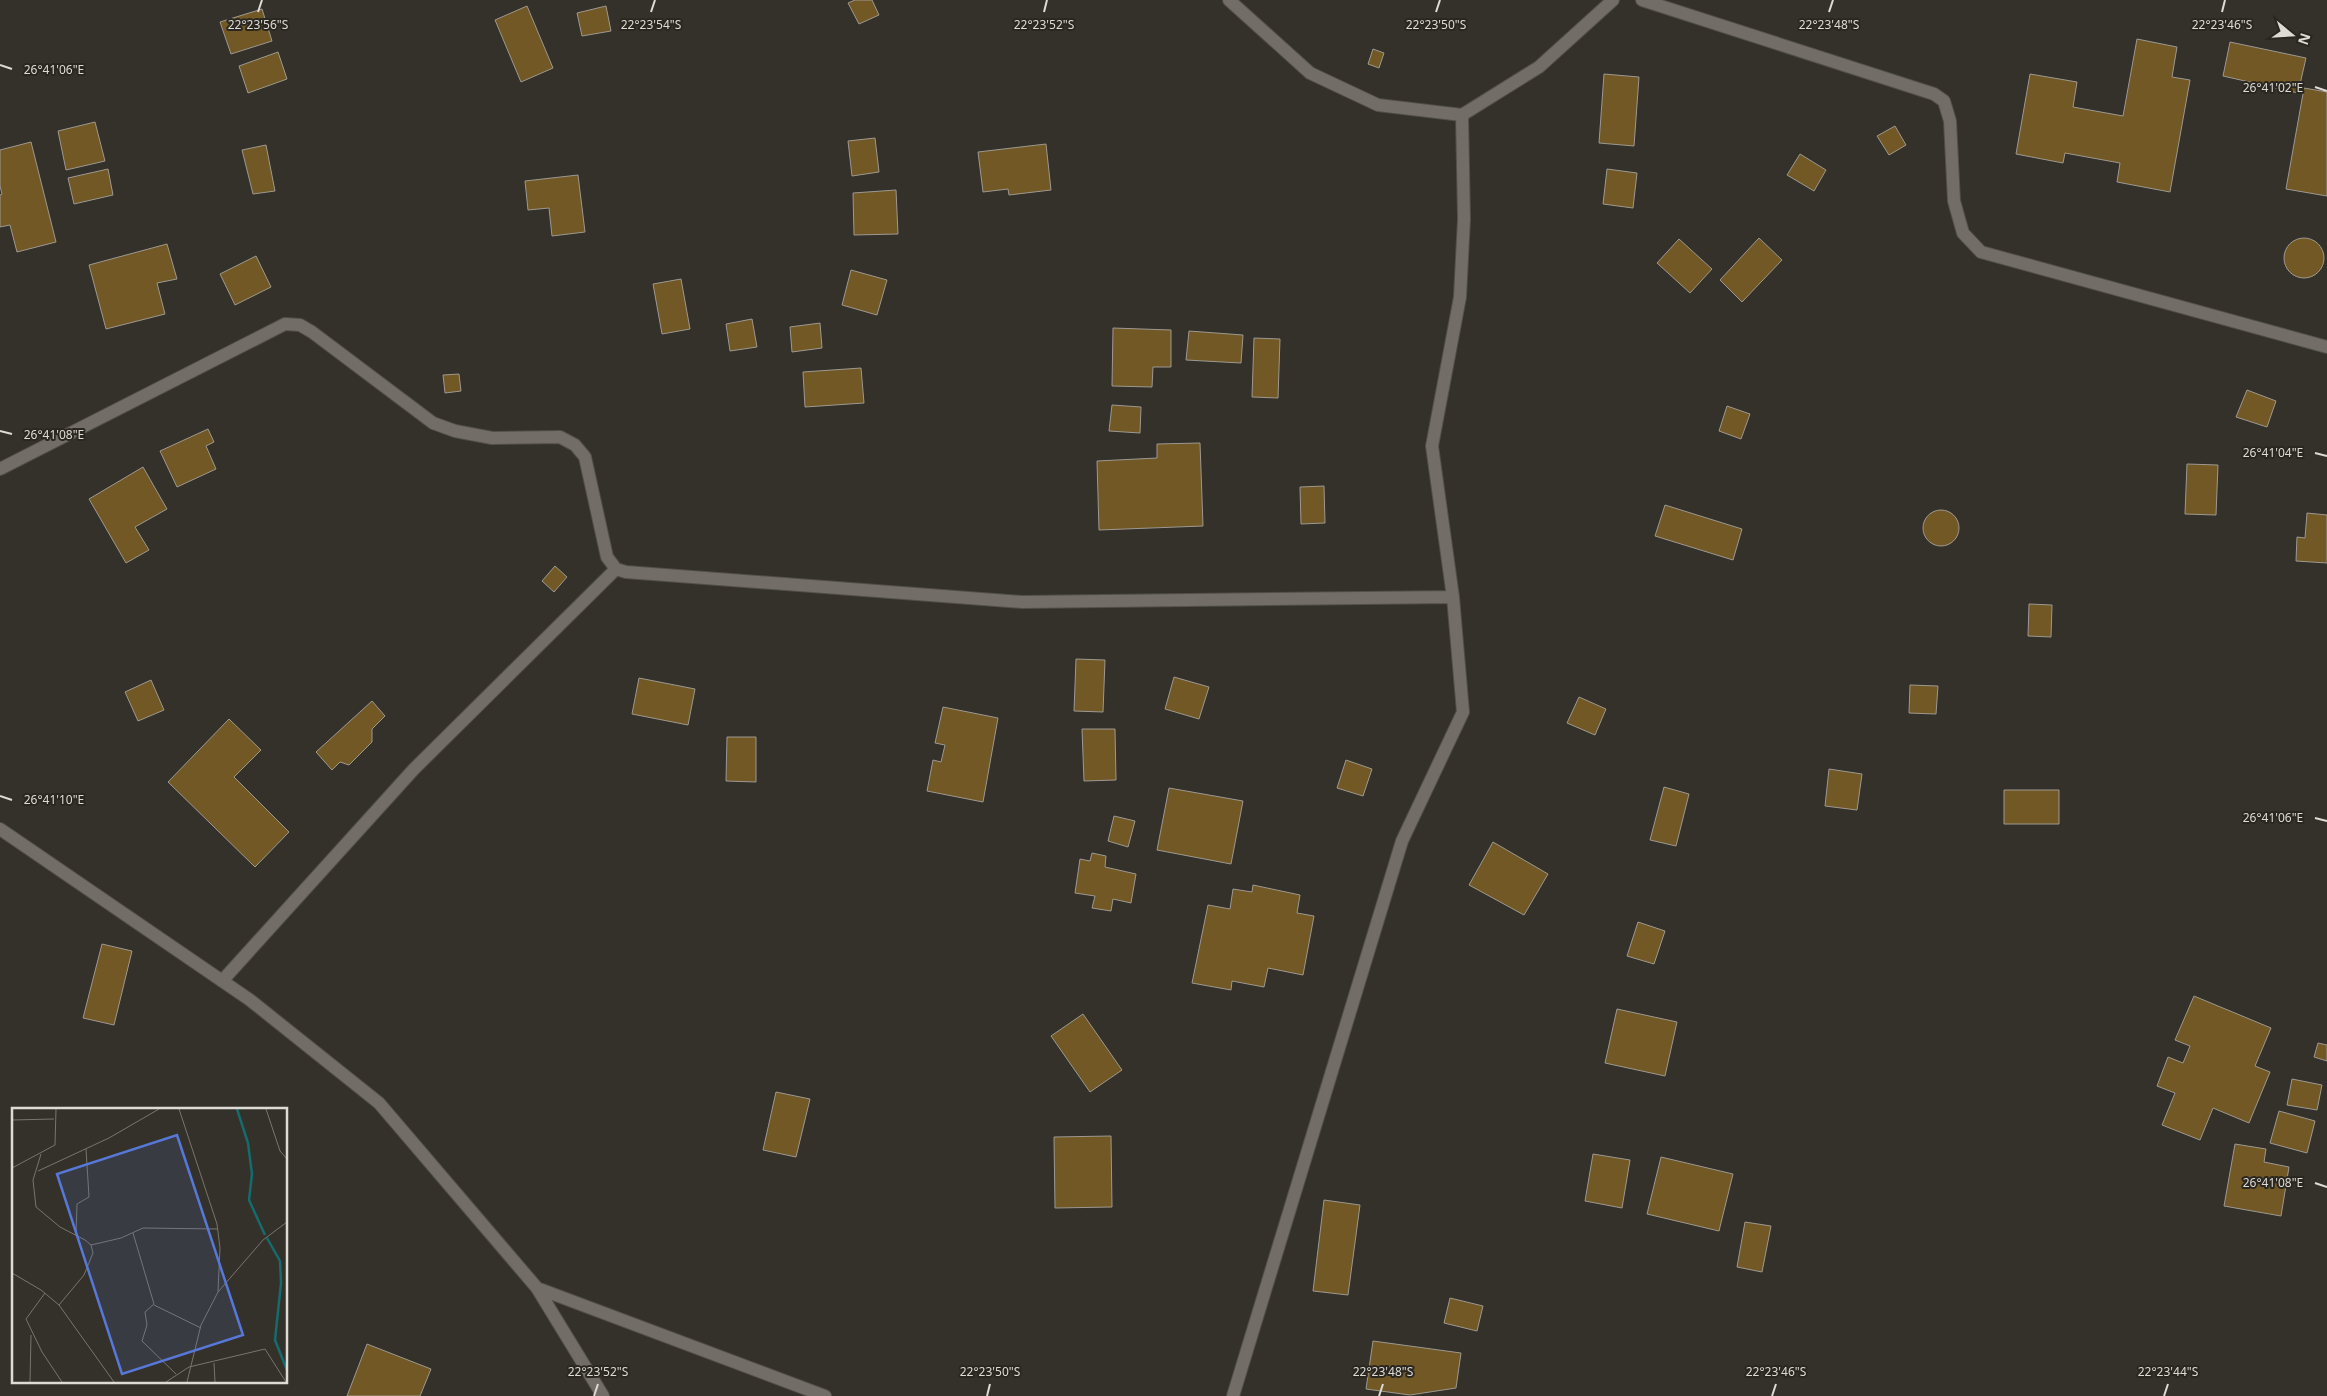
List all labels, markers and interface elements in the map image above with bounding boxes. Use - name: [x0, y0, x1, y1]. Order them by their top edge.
- north arrow: [2267, 10, 2317, 60]
- text: 22°23'56"S: [228, 16, 289, 33]
- text: 22°23'54"S: [621, 16, 682, 33]
- text: 22°23'52"S: [1014, 16, 1075, 33]
- text: 22°23'50"S: [1406, 16, 1467, 33]
- text: 22°23'48"S: [1799, 16, 1860, 33]
- text: 22°23'46"S: [2192, 16, 2253, 33]
- text: N: [2294, 31, 2316, 48]
- text: 26°41'06"E: [24, 61, 84, 78]
- text: 26°41'02"E: [2243, 79, 2303, 96]
- text: 26°41'08"E: [24, 426, 84, 443]
- text: 26°41'04"E: [2243, 444, 2303, 461]
- text: 26°41'10"E: [24, 791, 84, 808]
- text: 26°41'06"E: [2243, 809, 2303, 826]
- inset map: [12, 1108, 288, 1384]
- text: 26°41'08"E: [2243, 1174, 2303, 1191]
- text: 22°23'52"S: [568, 1363, 629, 1380]
- text: 22°23'50"S: [960, 1363, 1021, 1380]
- text: 22°23'48"S: [1353, 1363, 1414, 1380]
- text: 22°23'46"S: [1746, 1363, 1807, 1380]
- text: 22°23'44"S: [2138, 1363, 2199, 1380]

